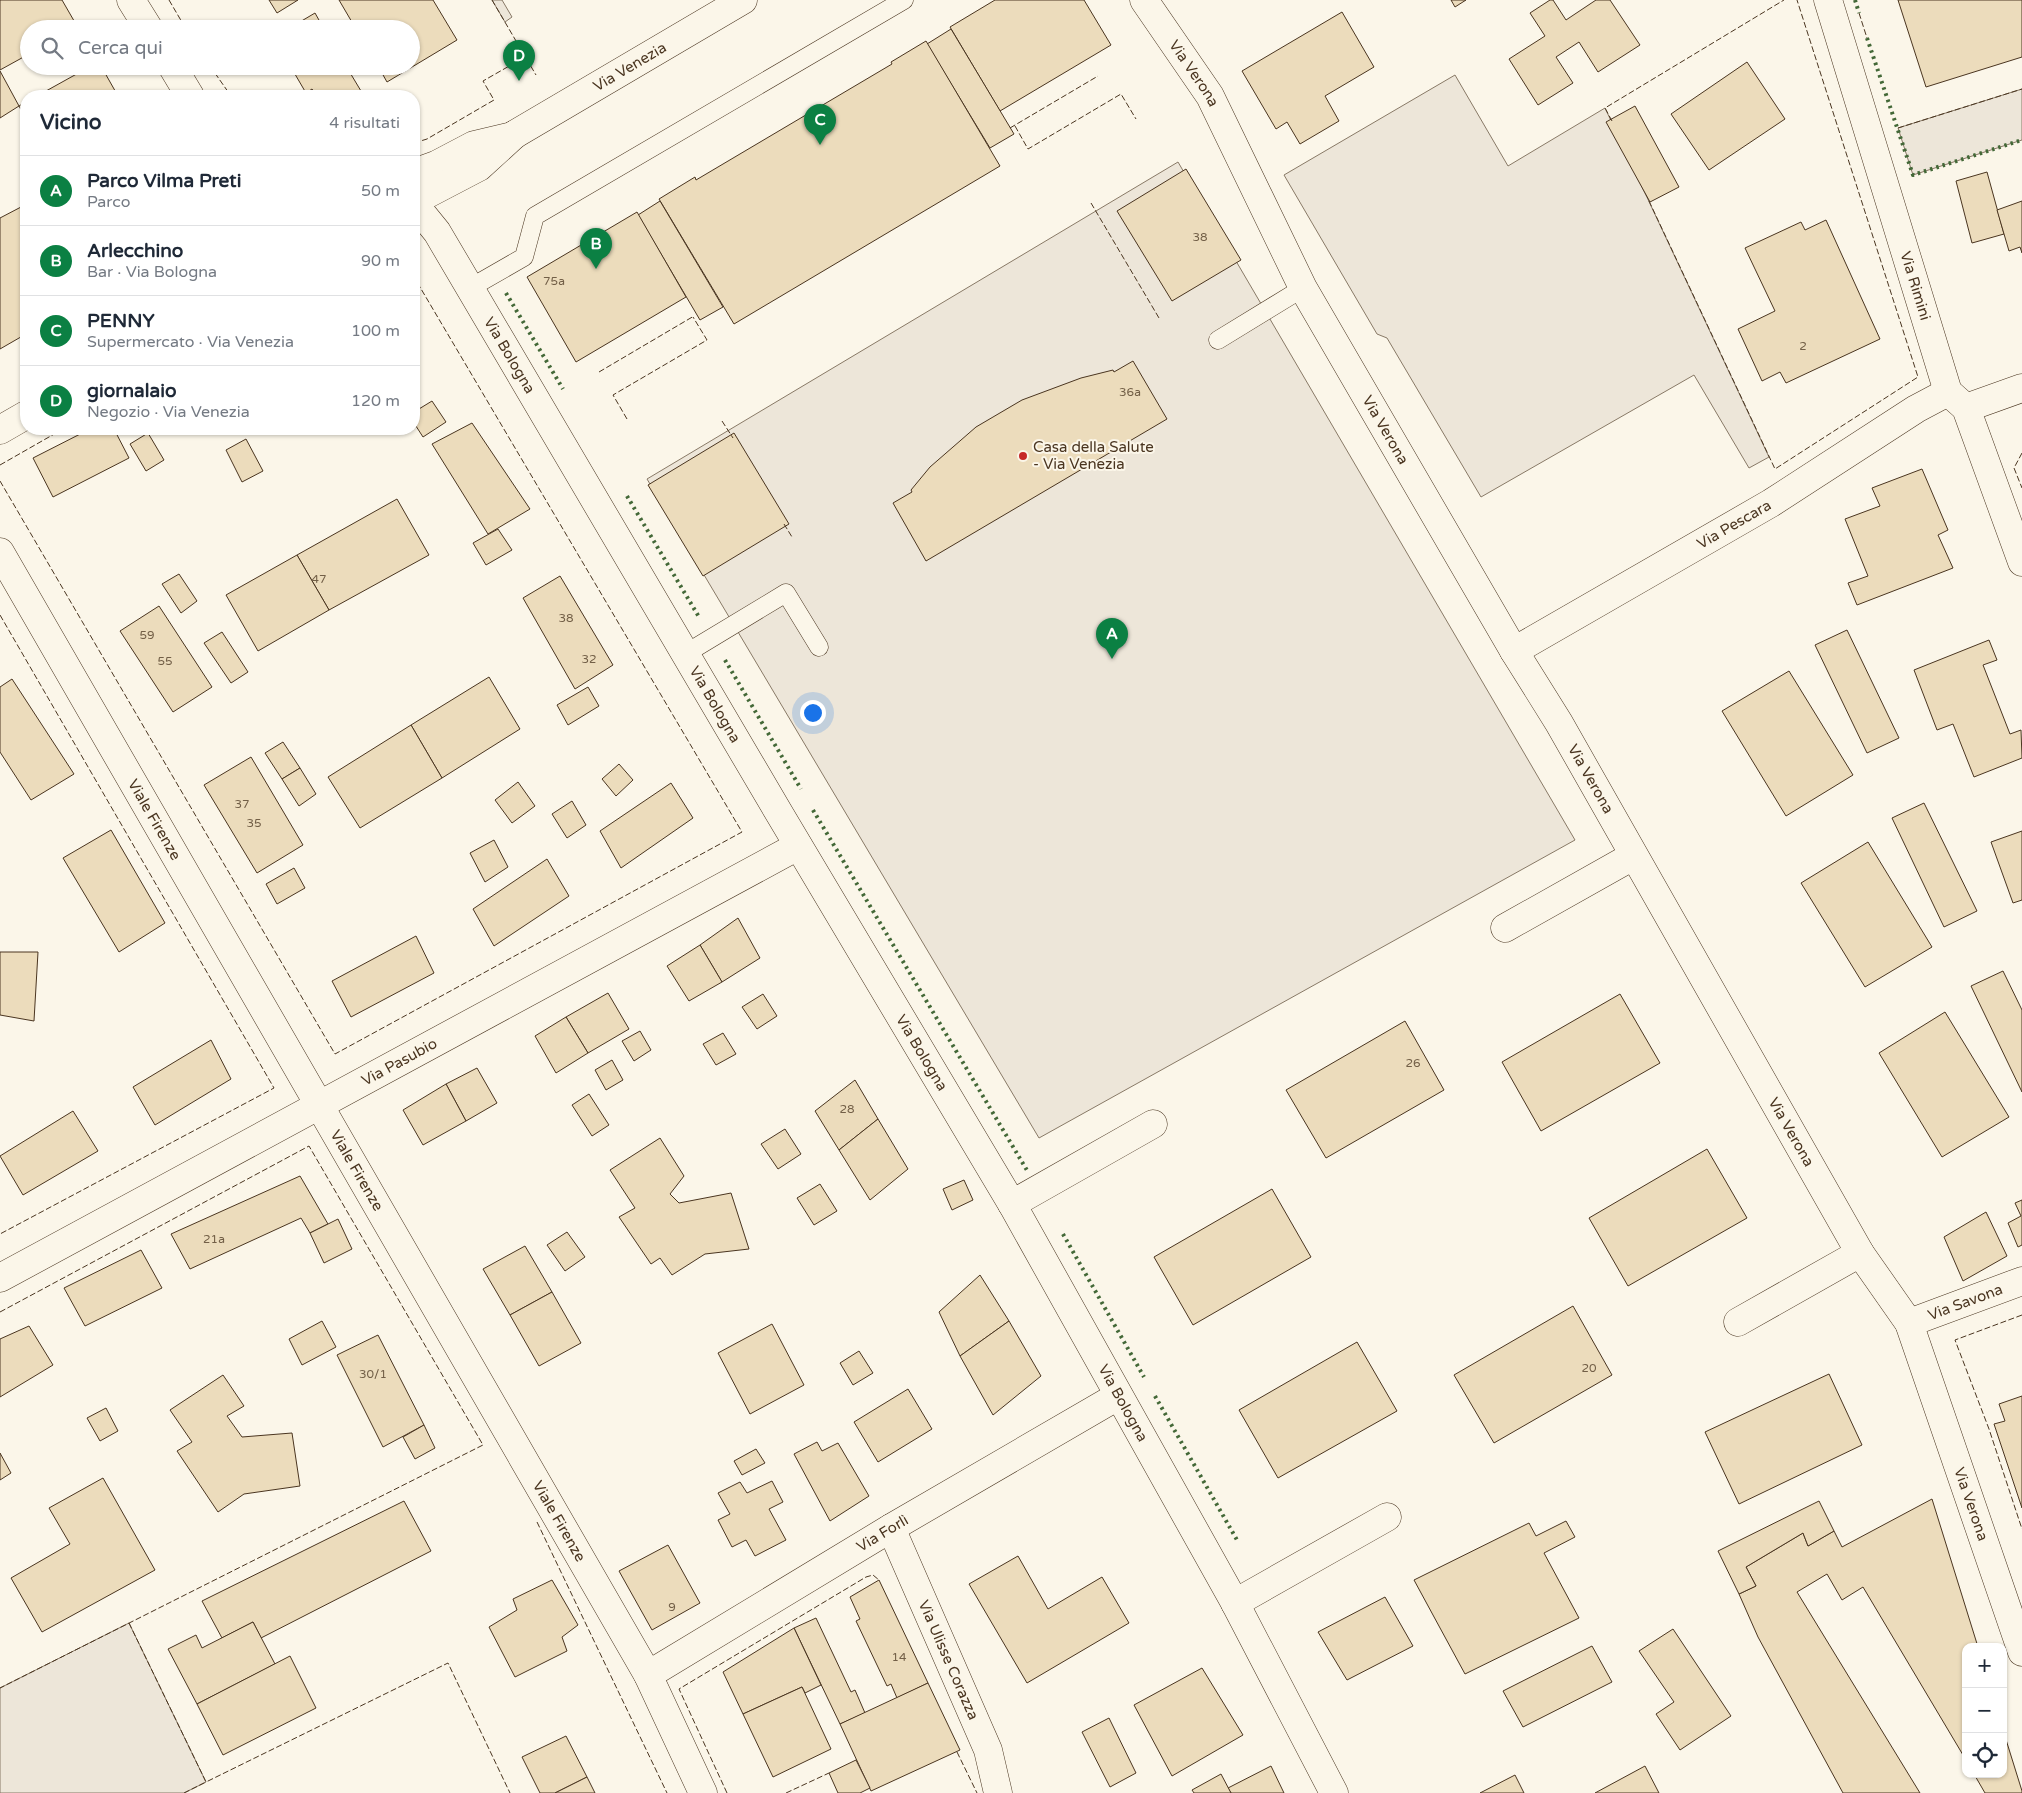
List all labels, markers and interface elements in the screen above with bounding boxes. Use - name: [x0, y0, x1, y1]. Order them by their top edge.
- search box: [20, 20, 420, 75]
- icon: search: [38, 34, 66, 62]
- text: Cerca qui: [78, 37, 163, 59]
- street label: Via Verona: [1165, 37, 1223, 110]
- street label: Via Venezia: [590, 38, 670, 95]
- pin: D: [503, 40, 535, 81]
- pin: C: [804, 104, 836, 145]
- text: Vicino: [40, 110, 102, 135]
- text: 4 risultati: [329, 113, 400, 133]
- text: Parco Vilma Preti: [87, 170, 241, 192]
- text: A: [50, 181, 62, 201]
- text: 50 m: [361, 181, 400, 201]
- text: Parco: [87, 192, 130, 212]
- pin: B: [580, 228, 612, 269]
- house number: 38: [1192, 230, 1208, 244]
- text: Arlecchino: [87, 240, 183, 262]
- street label: Via Rimini: [1896, 249, 1935, 323]
- text: B: [50, 251, 62, 271]
- text: 90 m: [361, 251, 400, 271]
- text: Bar · Via Bologna: [87, 262, 217, 282]
- house number: 75a: [543, 274, 565, 288]
- text: PENNY: [87, 310, 155, 332]
- street label: Via Bologna: [480, 314, 539, 397]
- text: C: [50, 321, 62, 341]
- text: 100 m: [351, 321, 400, 341]
- text: Supermercato · Via Venezia: [87, 332, 294, 352]
- house number: 2: [1799, 339, 1807, 353]
- text: giornalaio: [87, 380, 177, 402]
- house number: 36a: [1119, 385, 1141, 399]
- text: D: [50, 391, 62, 411]
- text: 120 m: [351, 391, 400, 411]
- street label: Via Verona: [1358, 392, 1413, 468]
- text: Negozio · Via Venezia: [87, 402, 250, 422]
- place label: Casa della Salute - Via Venezia: [1033, 438, 1154, 473]
- marker: Casa della Salute - Via Venezia: [1017, 450, 1029, 462]
- street label: Via Pescara: [1694, 496, 1774, 553]
- house number: 47: [311, 572, 327, 586]
- house number: 38: [558, 611, 574, 625]
- pin: A: [1096, 618, 1128, 659]
- house number: 59: [139, 628, 155, 642]
- house number: 32: [581, 652, 597, 666]
- house number: 55: [157, 654, 173, 668]
- street label: Via Bologna: [686, 663, 745, 746]
- your location: [800, 700, 826, 726]
- street label: Via Verona: [1564, 741, 1618, 817]
- street label: Viale Firenze: [124, 776, 185, 863]
- house number: 37: [234, 797, 250, 811]
- house number: 35: [246, 816, 262, 830]
- street label: Via Bologna: [892, 1011, 952, 1094]
- street label: Via Pasubio: [358, 1034, 440, 1090]
- house number: 26: [1405, 1056, 1421, 1070]
- street label: Via Verona: [1765, 1094, 1818, 1170]
- house number: 28: [839, 1102, 855, 1116]
- street label: Viale Firenze: [326, 1127, 387, 1214]
- house number: 21a: [203, 1232, 225, 1246]
- street label: Via Savona: [1925, 1280, 2005, 1324]
- street label: Via Bologna: [1094, 1361, 1152, 1445]
- house number: 20: [1581, 1361, 1597, 1375]
- house number: 30/1: [359, 1367, 387, 1381]
- street label: Via Verona: [1950, 1465, 1992, 1543]
- street label: Viale Firenze: [529, 1478, 590, 1565]
- street label: Via Forlì: [853, 1511, 912, 1556]
- street label: Via Ulisse Corazza: [915, 1597, 983, 1723]
- house number: 9: [668, 1600, 676, 1614]
- map controls: [1962, 1643, 2007, 1778]
- button: +: [1962, 1643, 2007, 1688]
- house number: 14: [891, 1650, 907, 1664]
- button: −: [1962, 1688, 2007, 1733]
- button: locate: [1962, 1733, 2007, 1778]

